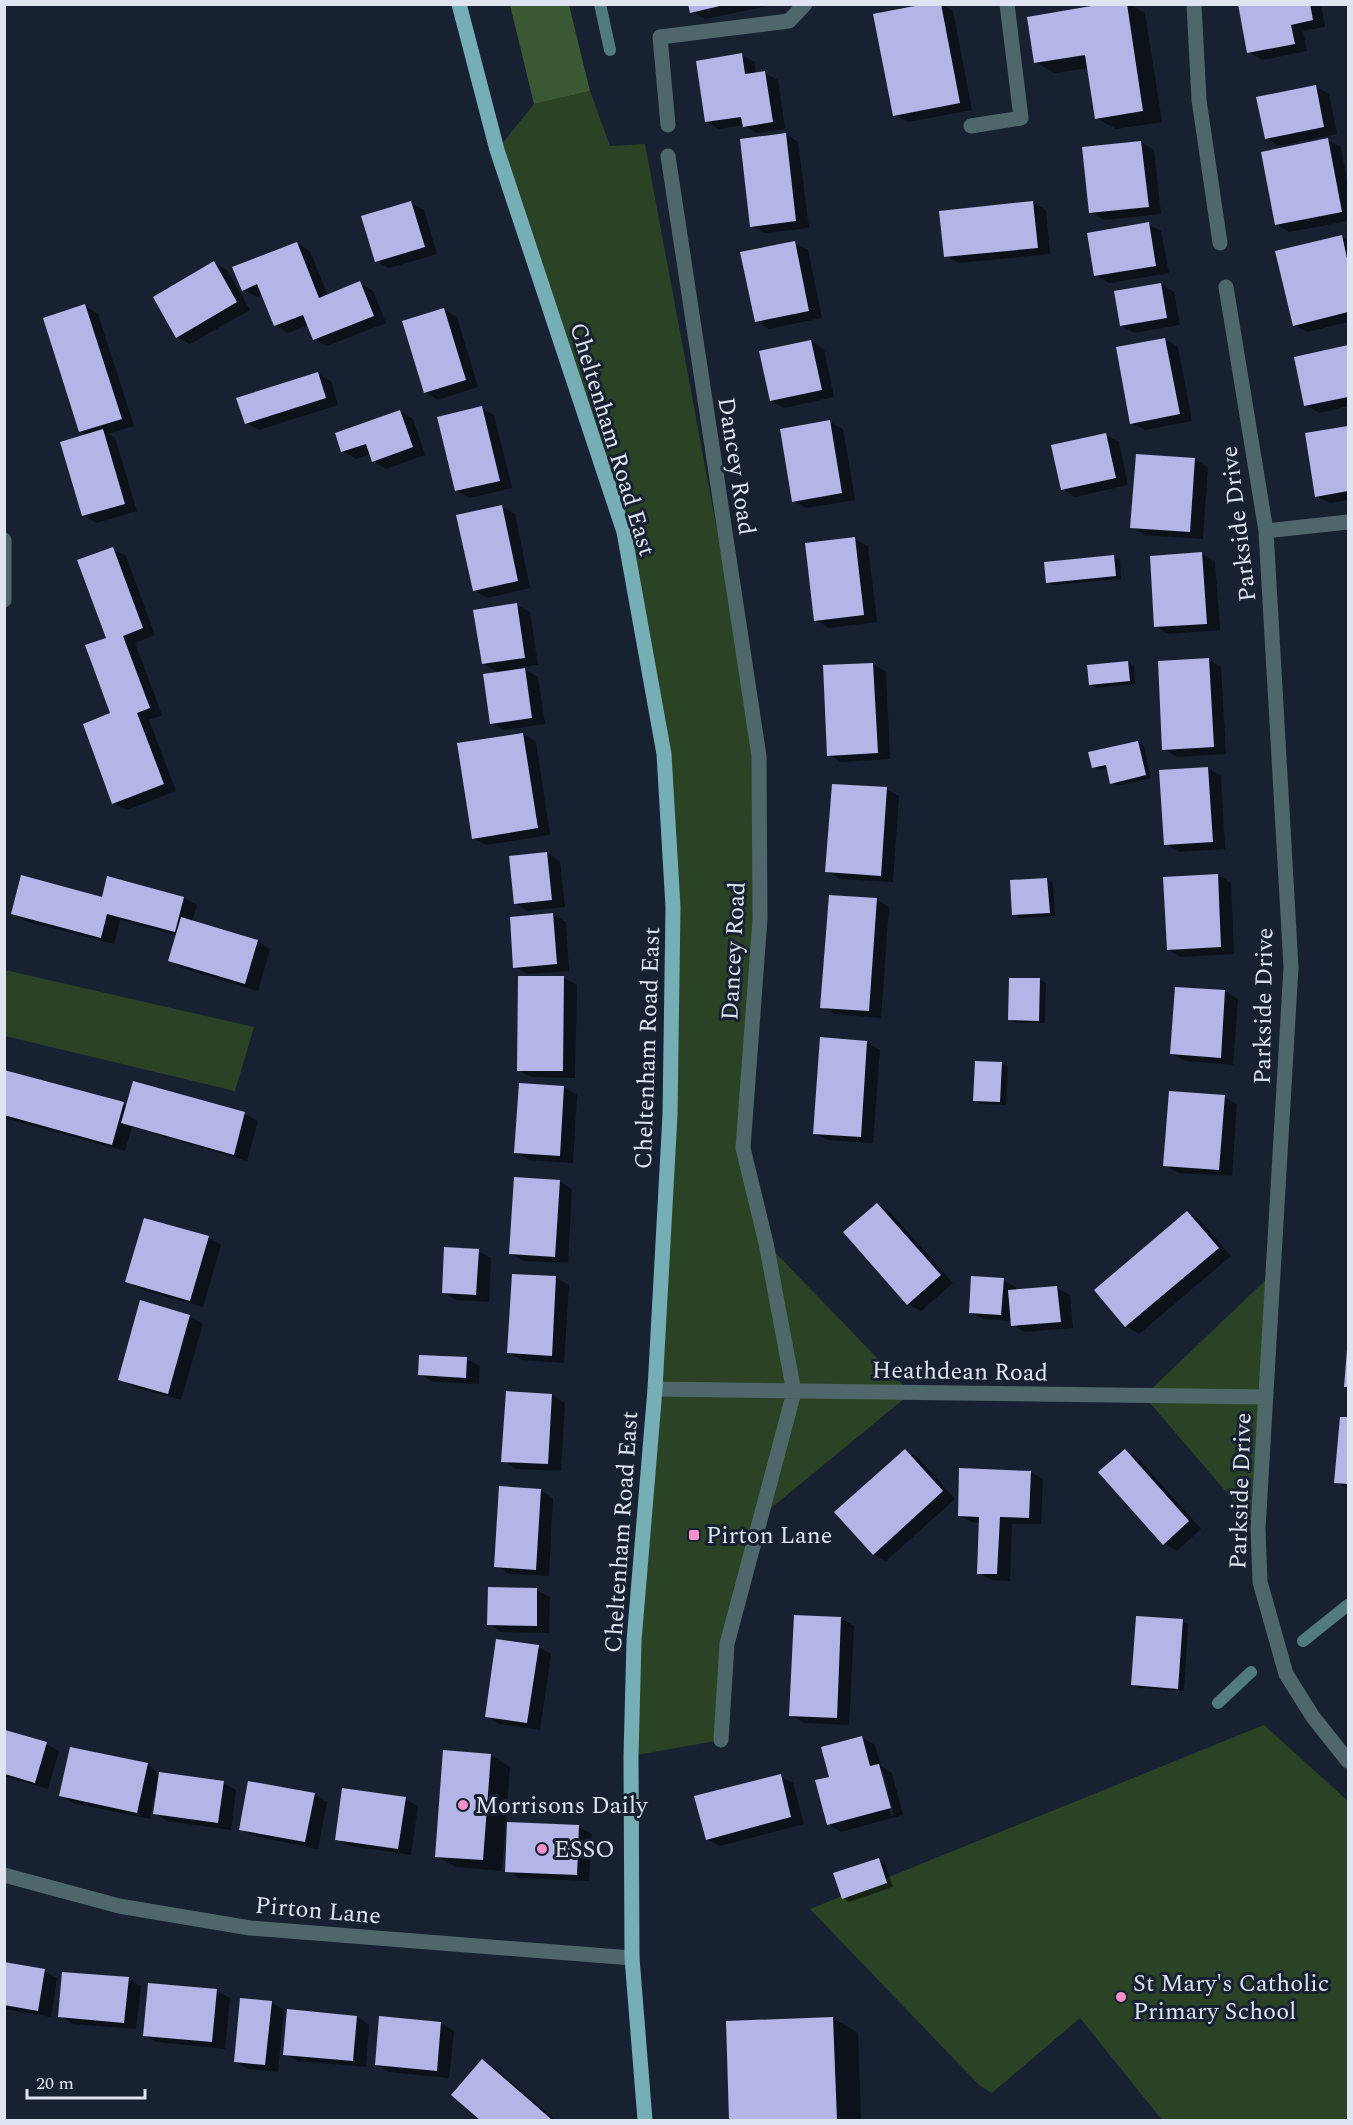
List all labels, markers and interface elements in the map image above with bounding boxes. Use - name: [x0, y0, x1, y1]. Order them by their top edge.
- street label: Cheltenham Road East: [559, 318, 665, 560]
- street label: Dancey Road: [707, 395, 765, 538]
- street label: Parkside Drive: [1212, 444, 1266, 604]
- street label: Dancey Road: [712, 881, 756, 1021]
- street label: Cheltenham Road East: [626, 926, 670, 1170]
- street label: Parkside Drive: [1245, 927, 1283, 1085]
- street label: Heathdean Road: [872, 1352, 1048, 1392]
- street label: Cheltenham Road East: [596, 1410, 648, 1654]
- street label: Parkside Drive: [1220, 1412, 1262, 1570]
- place label: Pirton Lane: [706, 1518, 832, 1554]
- marker: Pirton Lane: [687, 1528, 701, 1542]
- place label: Morrisons Daily: [475, 1788, 649, 1824]
- marker: Morrisons Daily: [456, 1798, 470, 1812]
- place label: ESSO: [554, 1832, 615, 1868]
- marker: ESSO: [535, 1842, 549, 1856]
- street label: Pirton Lane: [253, 1888, 382, 1934]
- place label: St Mary's Catholic Primary School: [1133, 1966, 1329, 2030]
- marker: St Mary's Catholic Primary School: [1114, 1990, 1128, 2004]
- scale bar: [27, 2062, 146, 2100]
- text: 20 m: [36, 2070, 74, 2097]

